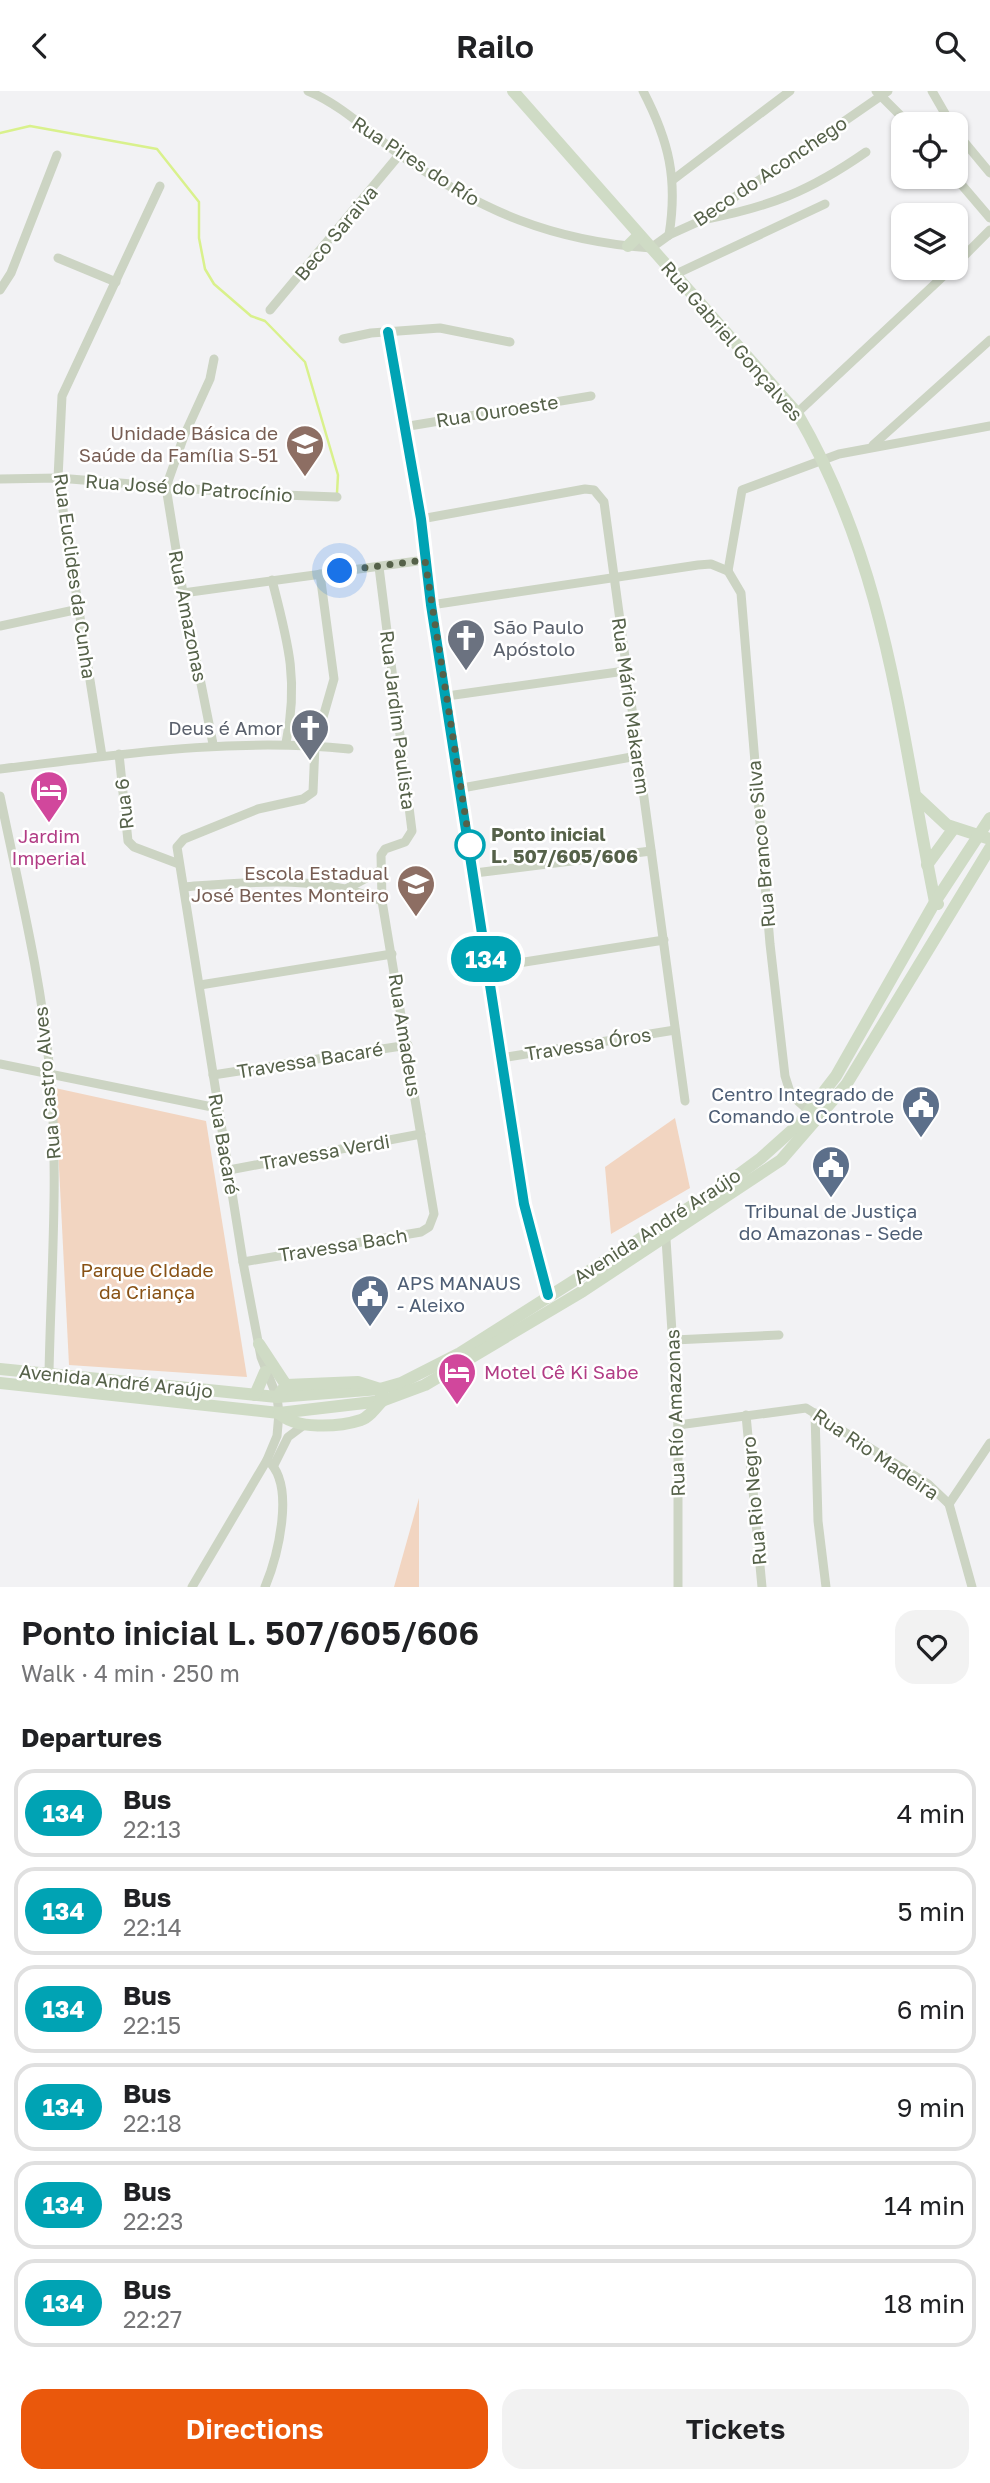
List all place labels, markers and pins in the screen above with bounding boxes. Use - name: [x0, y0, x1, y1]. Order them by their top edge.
- place label: Unidade Básica de Saúde da Família S-51: [79, 421, 278, 466]
- school or university icon: Unidade Básica de Saúde da Família S-51: [284, 423, 326, 478]
- place label: São Paulo Apóstolo: [493, 615, 584, 660]
- church icon: São Paulo Apóstolo: [445, 617, 487, 672]
- church icon: Deus é Amor: [289, 707, 331, 762]
- place label: Deus é Amor: [168, 716, 284, 739]
- hotel icon: Jardim Imperial: [28, 769, 70, 824]
- place label: Ponto inicial L. 507/605/606: [491, 822, 638, 867]
- place label: Jardim Imperial: [12, 824, 86, 869]
- marker: Ponto inicial L. 507/605/606: [455, 830, 485, 860]
- place label: Escola Estadual José Bentes Monteiro: [191, 861, 389, 906]
- school or university icon: Escola Estadual José Bentes Monteiro: [395, 863, 437, 918]
- place label: Centro Integrado de Comando e Controle: [708, 1082, 894, 1127]
- public building icon: Centro Integrado de Comando e Controle: [900, 1084, 942, 1139]
- public building icon: Tribunal de Justiça do Amazonas - Sede: [810, 1144, 852, 1199]
- place label: Tribunal de Justiça do Amazonas - Sede: [739, 1199, 923, 1244]
- place label: APS MANAUS - Aleixo: [397, 1271, 521, 1316]
- public building icon: APS MANAUS - Aleixo: [349, 1273, 391, 1328]
- hotel icon: Motel Cê Ki Sabe: [436, 1351, 478, 1406]
- place label: Motel Cê Ki Sabe: [484, 1360, 638, 1383]

